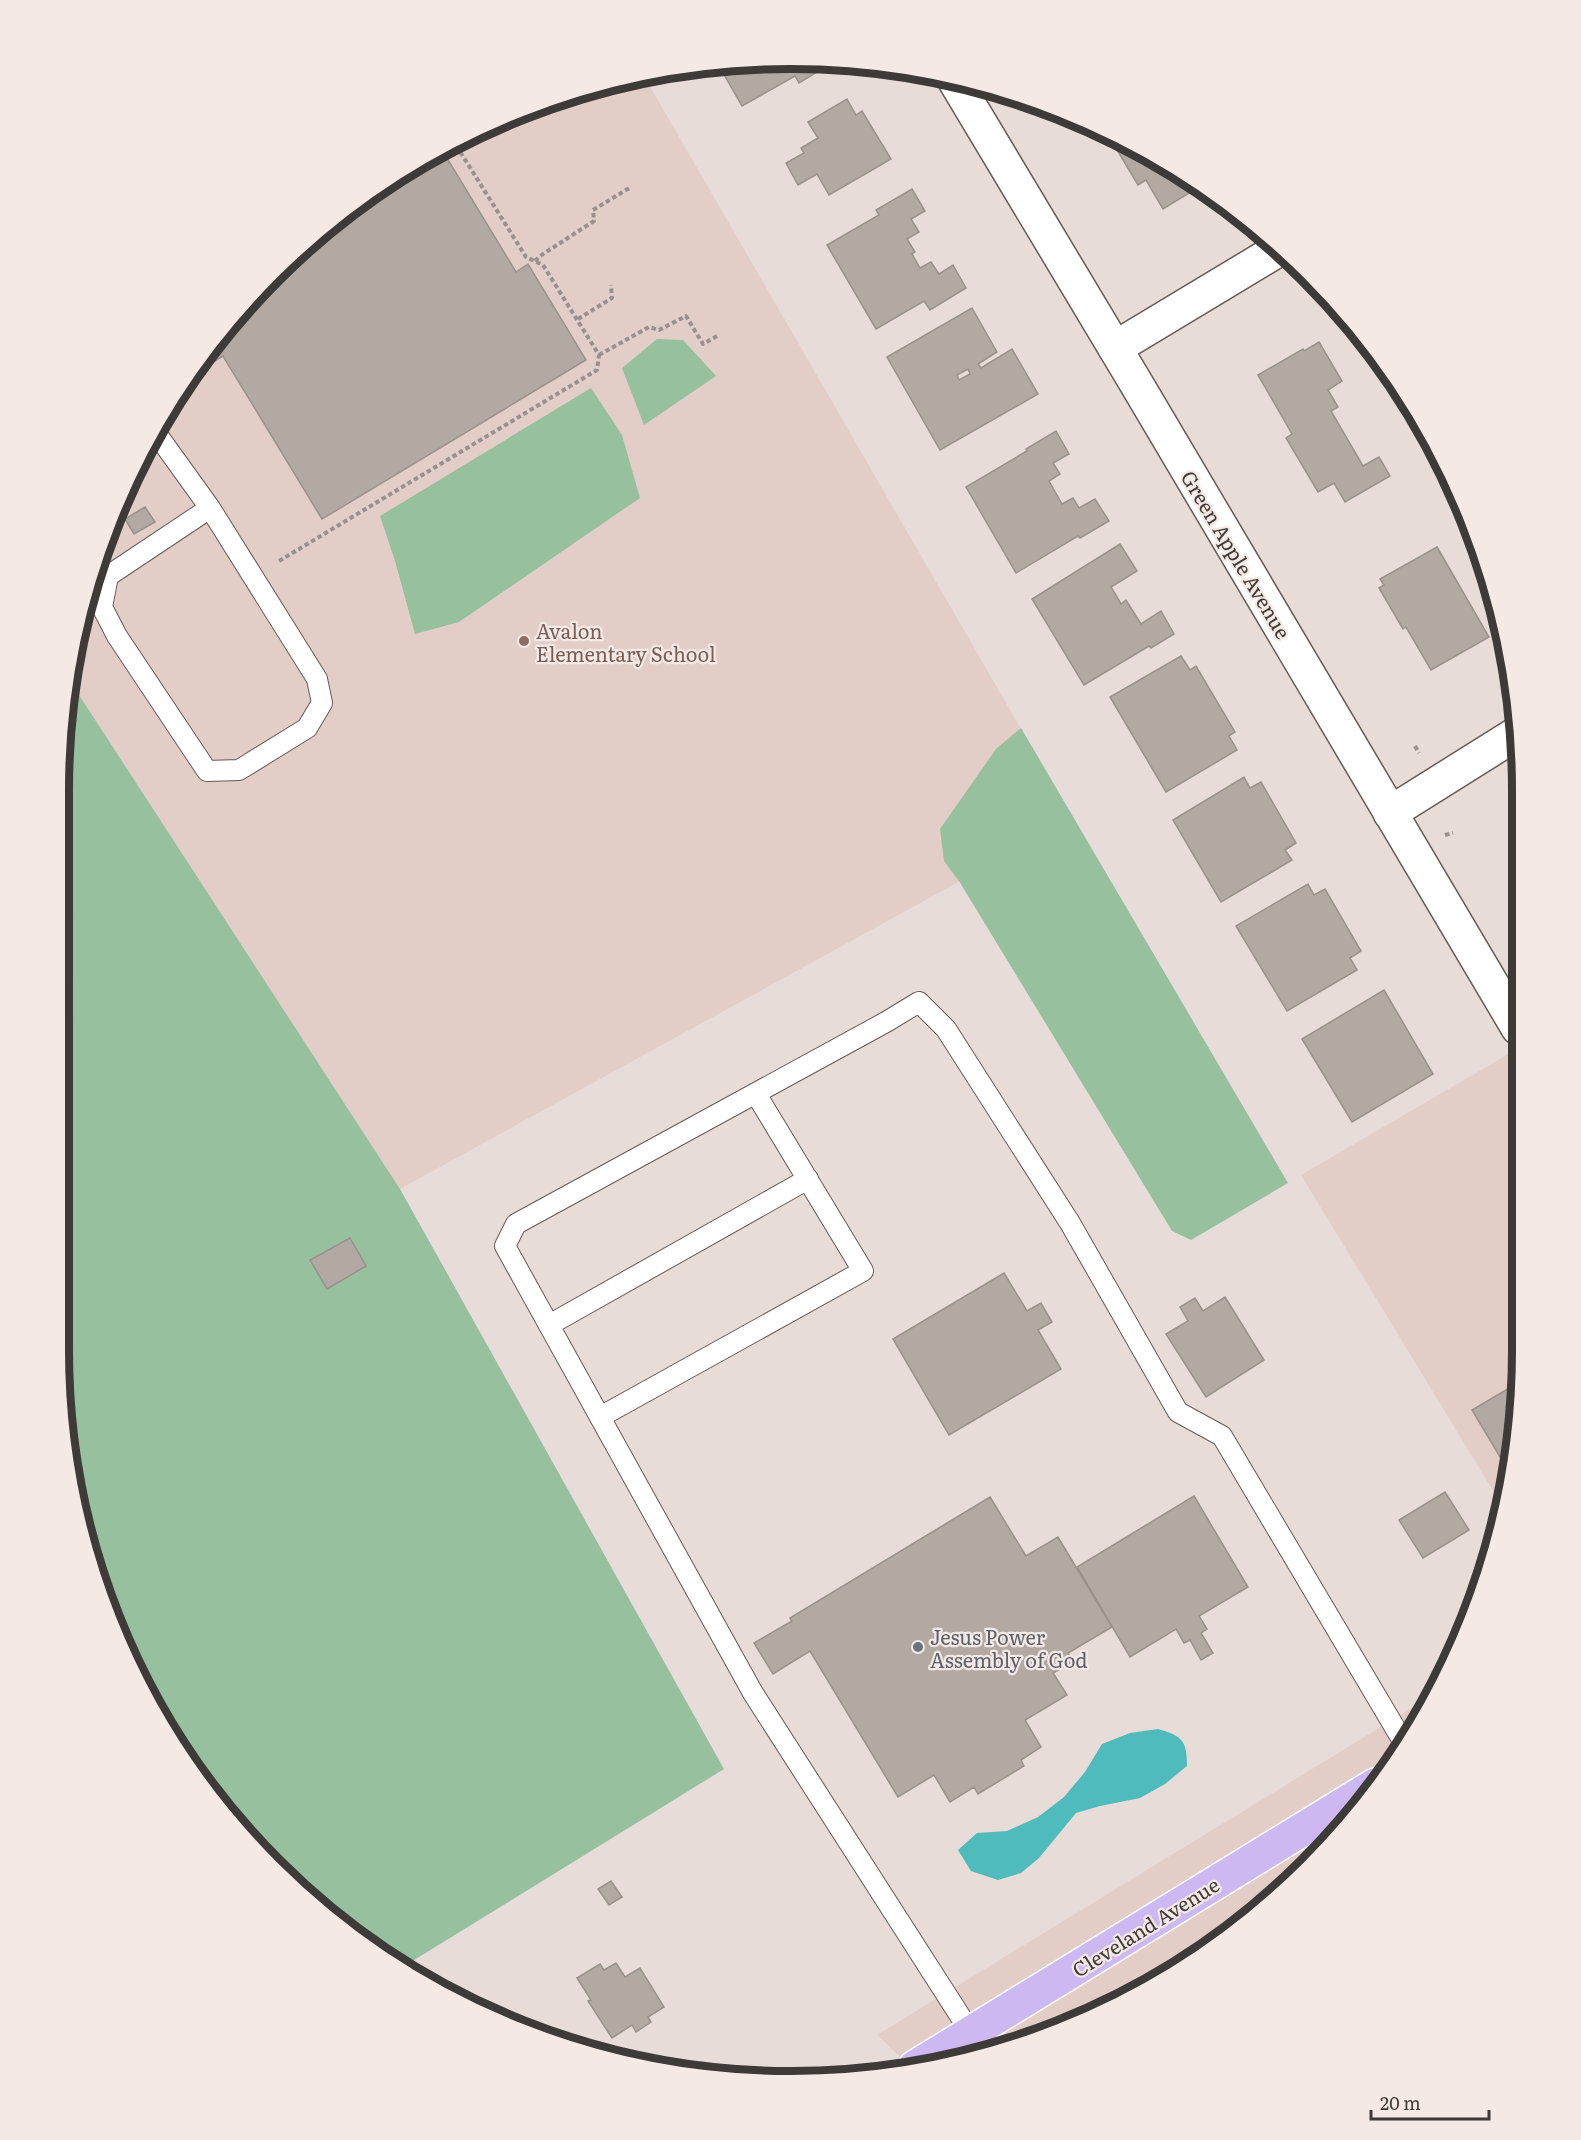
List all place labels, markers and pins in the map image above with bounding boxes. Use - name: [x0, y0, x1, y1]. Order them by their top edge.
- place label: Avalon Elementary School: [536, 615, 716, 668]
- marker: Avalon Elementary School: [517, 634, 531, 648]
- place label: Jesus Power Assembly of God: [930, 1621, 1088, 1674]
- marker: Jesus Power Assembly of God: [911, 1640, 925, 1654]

